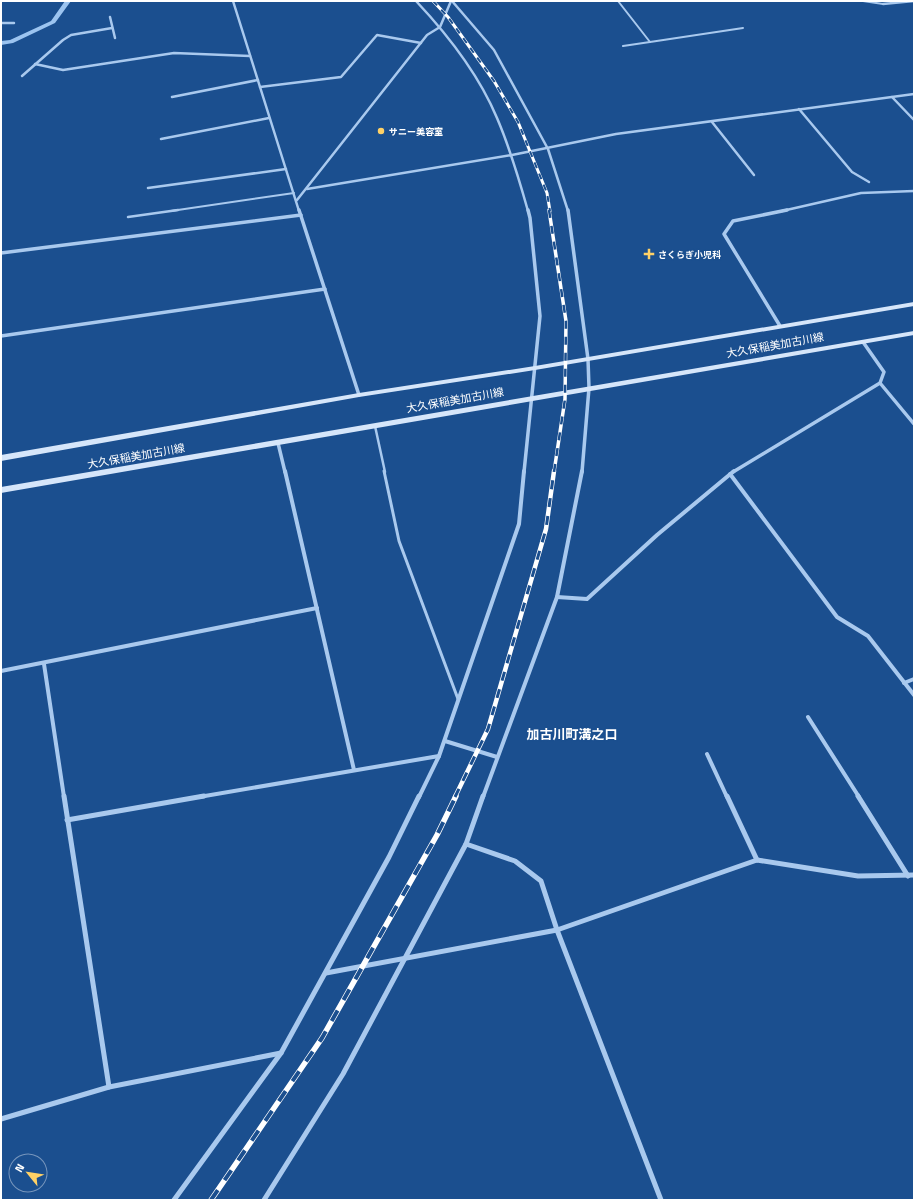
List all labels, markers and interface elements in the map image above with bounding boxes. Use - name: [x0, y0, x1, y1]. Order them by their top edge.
- place label: サニー美容室: [389, 125, 443, 138]
- marker: サニー美容室: [376, 126, 386, 136]
- marker: さくらぎ小児科: [643, 248, 655, 260]
- place label: さくらぎ小児科: [658, 248, 721, 261]
- street label: 大久保稲美加古川線: [725, 329, 825, 361]
- street label: 大久保稲美加古川線: [405, 384, 505, 416]
- street label: 大久保稲美加古川線: [86, 440, 186, 472]
- district label: 加古川町溝之口: [526, 724, 618, 744]
- north arrow: [8, 1153, 48, 1193]
- text: N: [11, 1161, 28, 1175]

